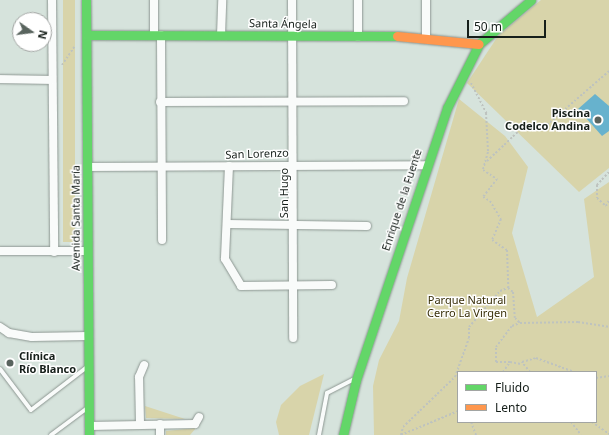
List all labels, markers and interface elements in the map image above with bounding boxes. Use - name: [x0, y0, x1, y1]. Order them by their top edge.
- north arrow: [12, 12, 52, 52]
- scale bar: [469, 12, 548, 38]
- street label: Santa Ángela: [249, 17, 317, 31]
- text: 50 m: [474, 18, 502, 35]
- text: N: [35, 29, 52, 41]
- place label: Piscina Codelco Andina: [505, 107, 590, 133]
- marker: Piscina Codelco Andina: [593, 115, 603, 125]
- street label: San Lorenzo: [225, 146, 289, 162]
- street label: Enrique de la Fuente: [379, 147, 425, 253]
- street label: Avenida Santa María: [69, 165, 83, 271]
- street label: San Hugo: [277, 168, 291, 218]
- park label: Parque Natural Cerro La Virgen: [427, 294, 507, 320]
- place label: Clínica Río Blanco: [19, 350, 76, 376]
- marker: Clínica Río Blanco: [4, 357, 16, 369]
- legend: [457, 371, 597, 423]
- text: Fluido: [495, 379, 529, 396]
- text: Lento: [495, 399, 527, 416]

